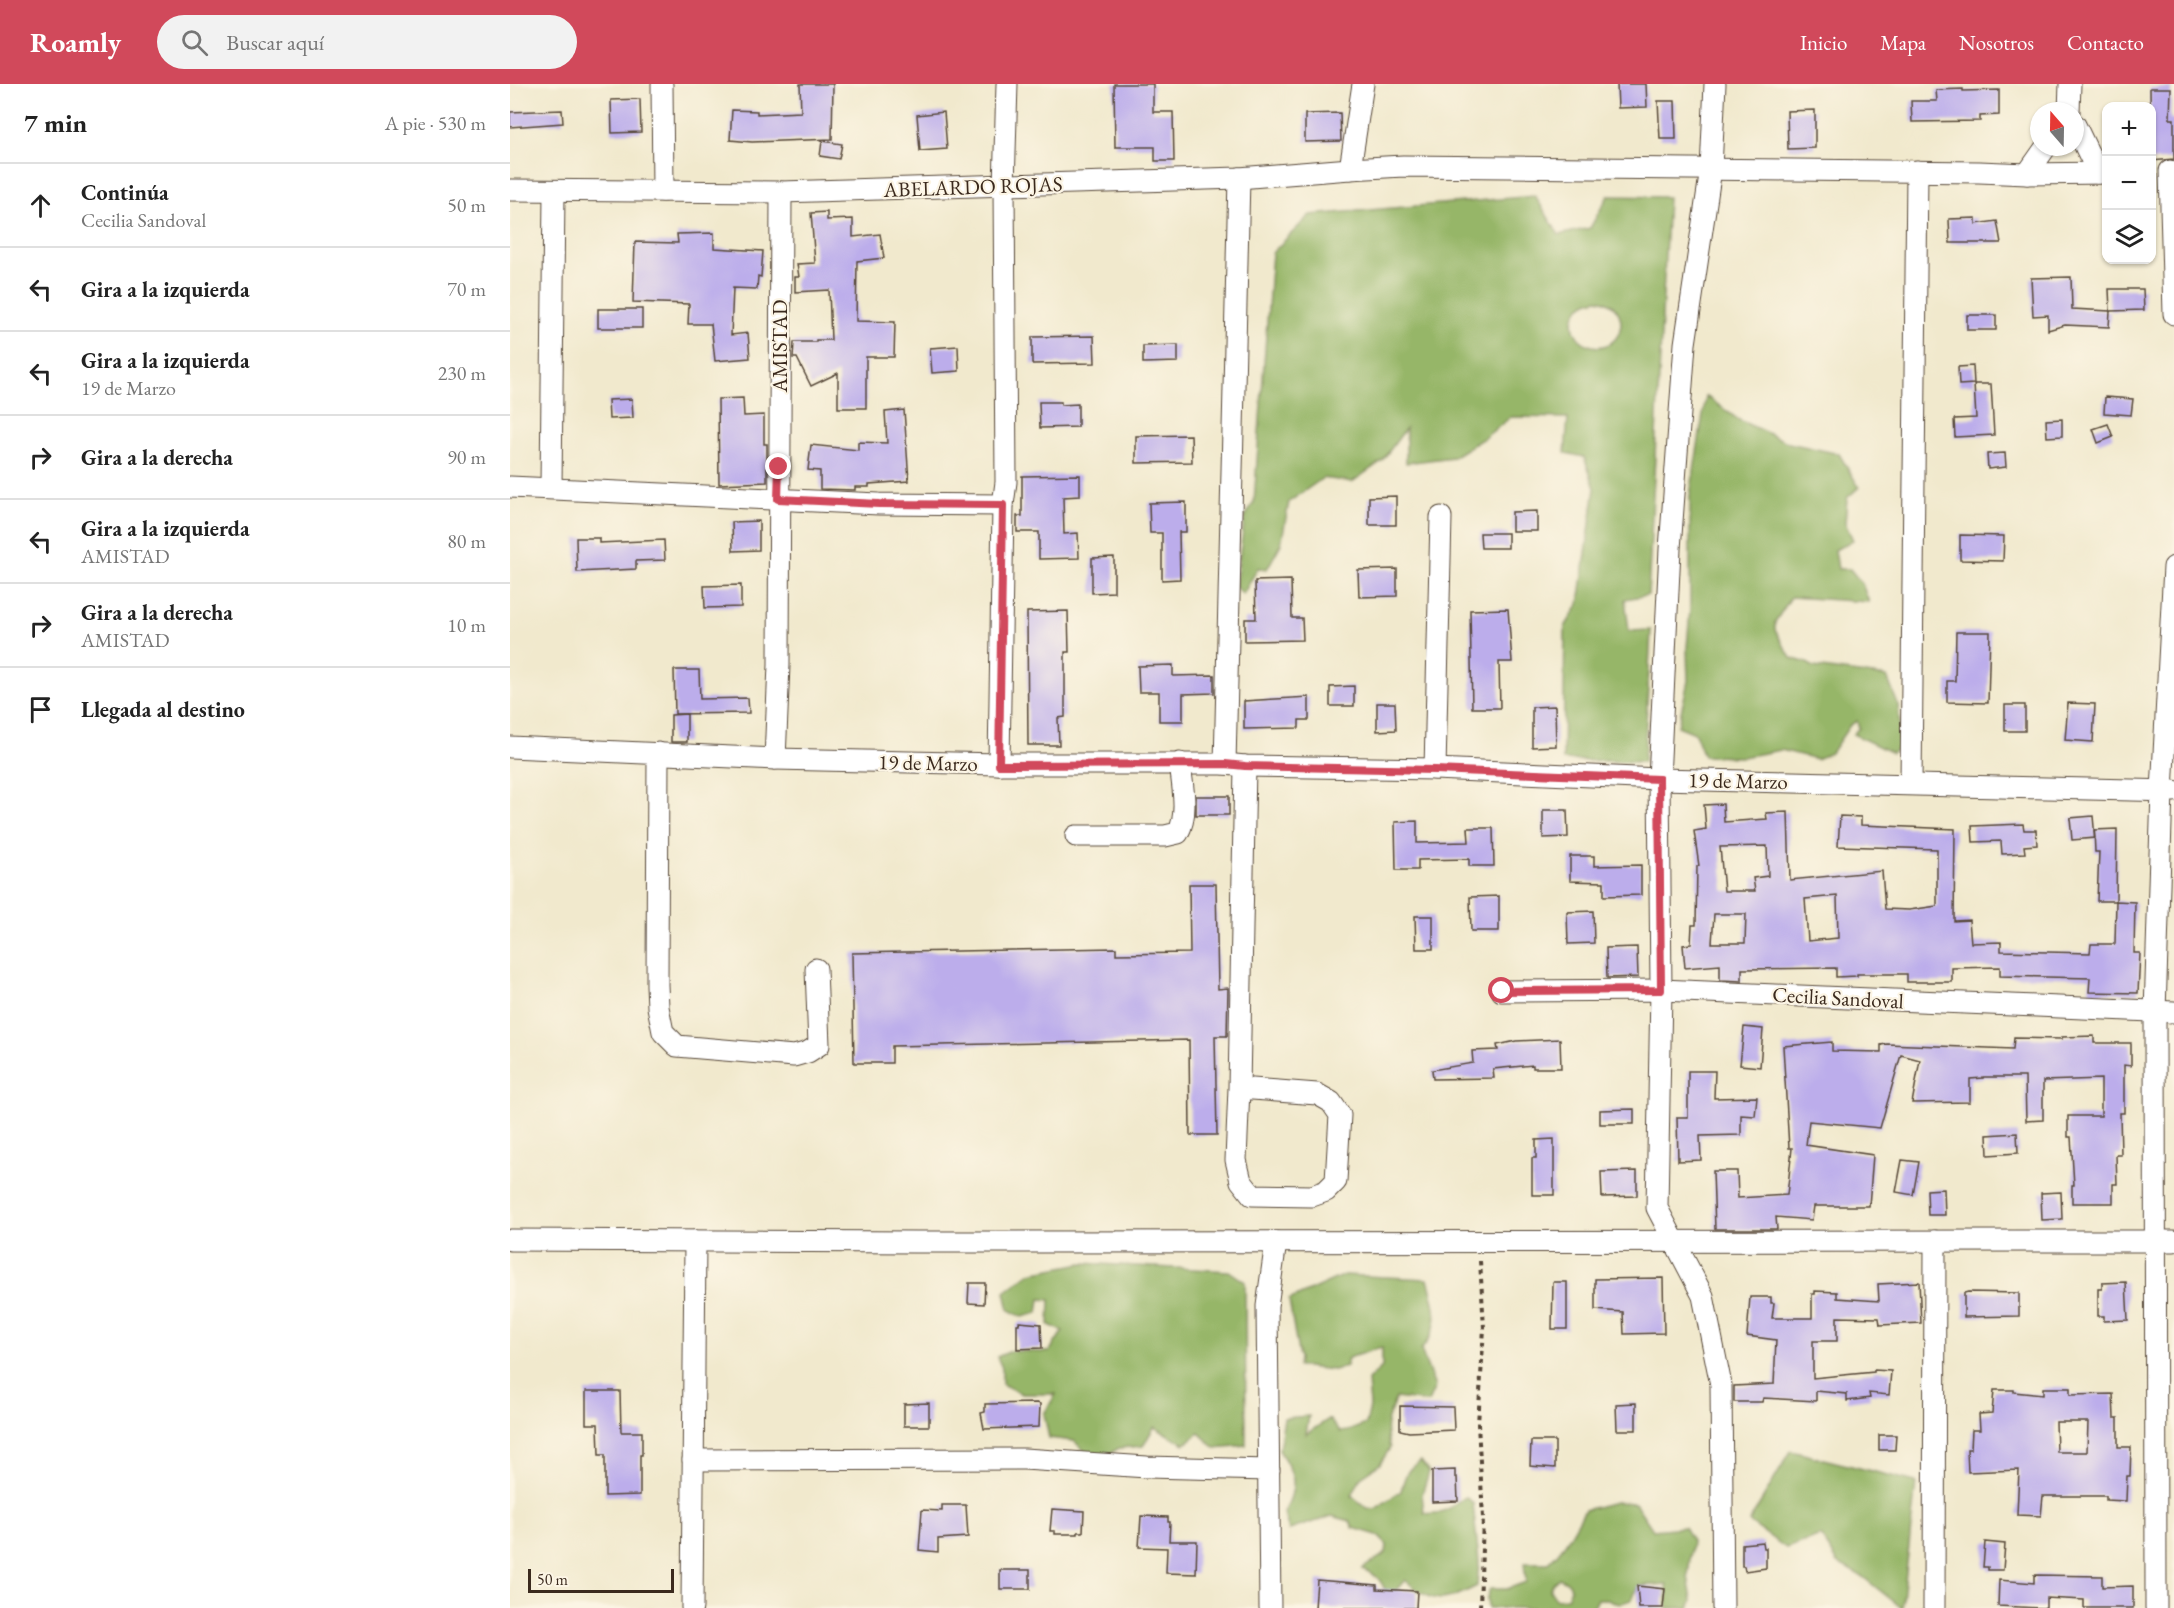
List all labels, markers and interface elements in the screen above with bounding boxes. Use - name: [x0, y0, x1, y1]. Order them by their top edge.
- search box: [157, 15, 577, 69]
- text: Roamly: [30, 24, 121, 60]
- icon: search: [178, 26, 211, 59]
- text: Buscar aquí: [226, 28, 324, 57]
- text: Inicio: [1800, 29, 1847, 56]
- text: Mapa: [1880, 29, 1926, 56]
- text: Nosotros: [1959, 29, 2034, 56]
- text: Contacto: [2067, 29, 2144, 56]
- north arrow: [2030, 102, 2084, 156]
- map controls: [2102, 102, 2156, 264]
- button: +: [2102, 102, 2156, 156]
- text: 7 min: [24, 106, 87, 140]
- text: A pie · 530 m: [385, 110, 486, 136]
- button: −: [2102, 156, 2156, 210]
- street label: ABELARDO ROJAS: [882, 170, 1063, 203]
- text: Continúa: [81, 178, 169, 207]
- icon: ahead: [24, 189, 57, 222]
- text: 50 m: [447, 192, 486, 218]
- text: Cecilia Sandoval: [81, 207, 206, 233]
- button: layers: [2102, 210, 2156, 264]
- icon: left: [24, 273, 57, 306]
- text: Gira a la izquierda: [81, 275, 250, 304]
- text: 70 m: [447, 276, 486, 302]
- street label: AMISTAD: [766, 299, 793, 394]
- text: Gira a la izquierda: [81, 346, 250, 375]
- icon: left: [24, 357, 57, 390]
- text: 230 m: [438, 360, 486, 386]
- text: 19 de Marzo: [81, 375, 176, 401]
- icon: right: [24, 441, 57, 474]
- text: Gira a la derecha: [81, 443, 233, 472]
- text: 90 m: [447, 444, 486, 470]
- route end: [765, 453, 791, 479]
- text: Gira a la izquierda: [81, 514, 250, 543]
- icon: left: [24, 525, 57, 558]
- text: 80 m: [447, 528, 486, 554]
- text: AMISTAD: [81, 543, 170, 569]
- text: Gira a la derecha: [81, 598, 233, 627]
- icon: right: [24, 609, 57, 642]
- text: 10 m: [447, 612, 486, 638]
- text: AMISTAD: [81, 627, 170, 653]
- icon: arrive: [24, 693, 57, 726]
- text: Llegada al destino: [81, 695, 245, 724]
- street label: 19 de Marzo: [878, 748, 978, 777]
- street label: 19 de Marzo: [1688, 766, 1788, 795]
- route start: [1488, 977, 1514, 1003]
- street label: Cecilia Sandoval: [1772, 981, 1904, 1014]
- scale bar: [528, 1566, 674, 1594]
- text: 50 m: [537, 1569, 568, 1590]

